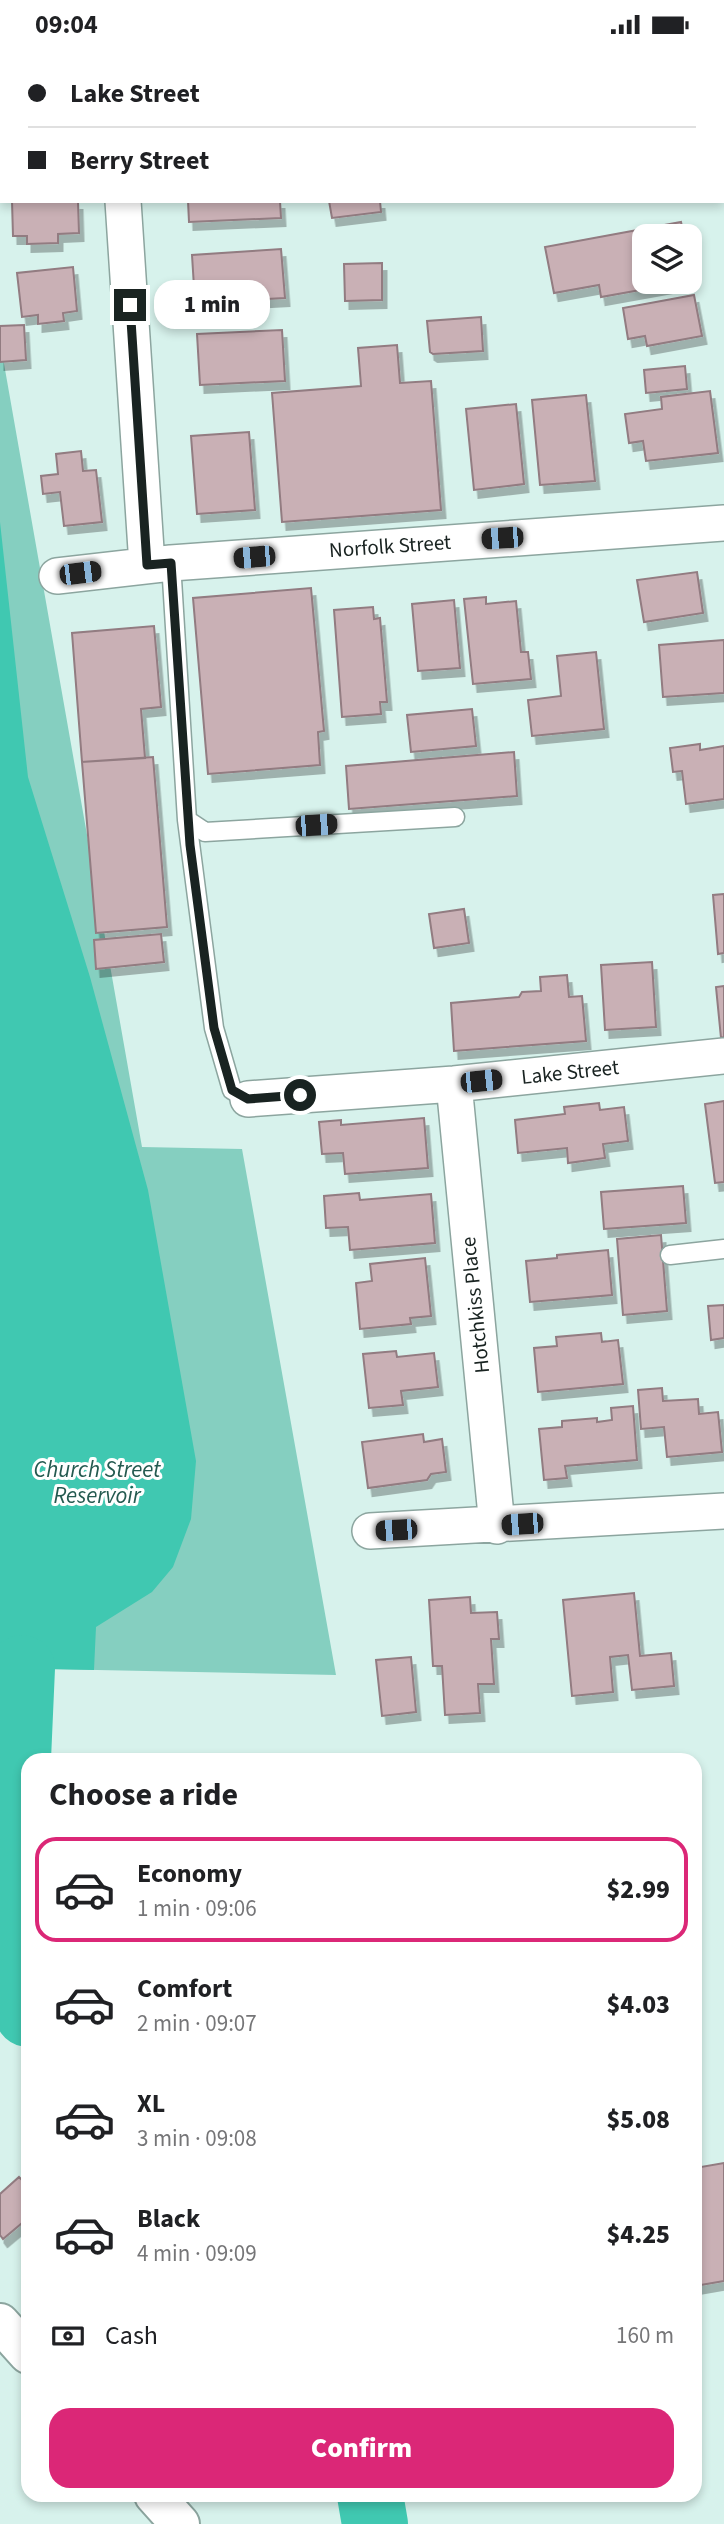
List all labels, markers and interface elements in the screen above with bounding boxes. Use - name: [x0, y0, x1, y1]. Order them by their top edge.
- text: 09:04: [35, 6, 98, 43]
- text: Lake Street: [70, 75, 200, 112]
- text: Berry Street: [70, 142, 209, 179]
- map controls: [632, 224, 702, 294]
- button: layers: [632, 224, 702, 294]
- callout: 1 min: [154, 281, 270, 329]
- text: 1 min: [184, 288, 240, 321]
- route end: [114, 289, 146, 321]
- car: [481, 526, 524, 550]
- street label: Norfolk Street: [328, 527, 452, 565]
- car: [233, 545, 276, 569]
- car: [58, 560, 103, 586]
- car: [295, 813, 338, 837]
- street label: Lake Street: [520, 1052, 620, 1092]
- car: [460, 1068, 503, 1094]
- route start: [284, 1079, 316, 1111]
- street label: Hotchkiss Place: [453, 1235, 497, 1375]
- water label: Church Street Reservoir: [34, 1453, 161, 1512]
- car: [501, 1512, 544, 1536]
- car: [375, 1518, 418, 1542]
- text: Choose a ride: [49, 1772, 238, 1818]
- text: Economy: [137, 1855, 242, 1892]
- icon: car: [53, 1858, 116, 1921]
- text: $2.99: [606, 1871, 670, 1908]
- text: 1 min · 09:06: [137, 1892, 257, 1925]
- text: Comfort: [137, 1970, 232, 2007]
- icon: car: [53, 1973, 116, 2036]
- text: $4.03: [606, 1986, 670, 2023]
- text: 2 min · 09:07: [137, 2007, 257, 2040]
- text: XL: [137, 2085, 165, 2122]
- icon: car: [53, 2088, 116, 2151]
- text: $5.08: [606, 2101, 670, 2138]
- text: 3 min · 09:08: [137, 2122, 257, 2155]
- text: Black: [137, 2200, 200, 2237]
- icon: car: [53, 2203, 116, 2266]
- text: $4.25: [606, 2216, 670, 2253]
- text: 4 min · 09:09: [137, 2237, 257, 2270]
- icon: cash: [49, 2317, 87, 2355]
- text: Cash: [105, 2317, 158, 2354]
- text: 160 m: [616, 2319, 674, 2352]
- button: Confirm: [49, 2408, 674, 2488]

